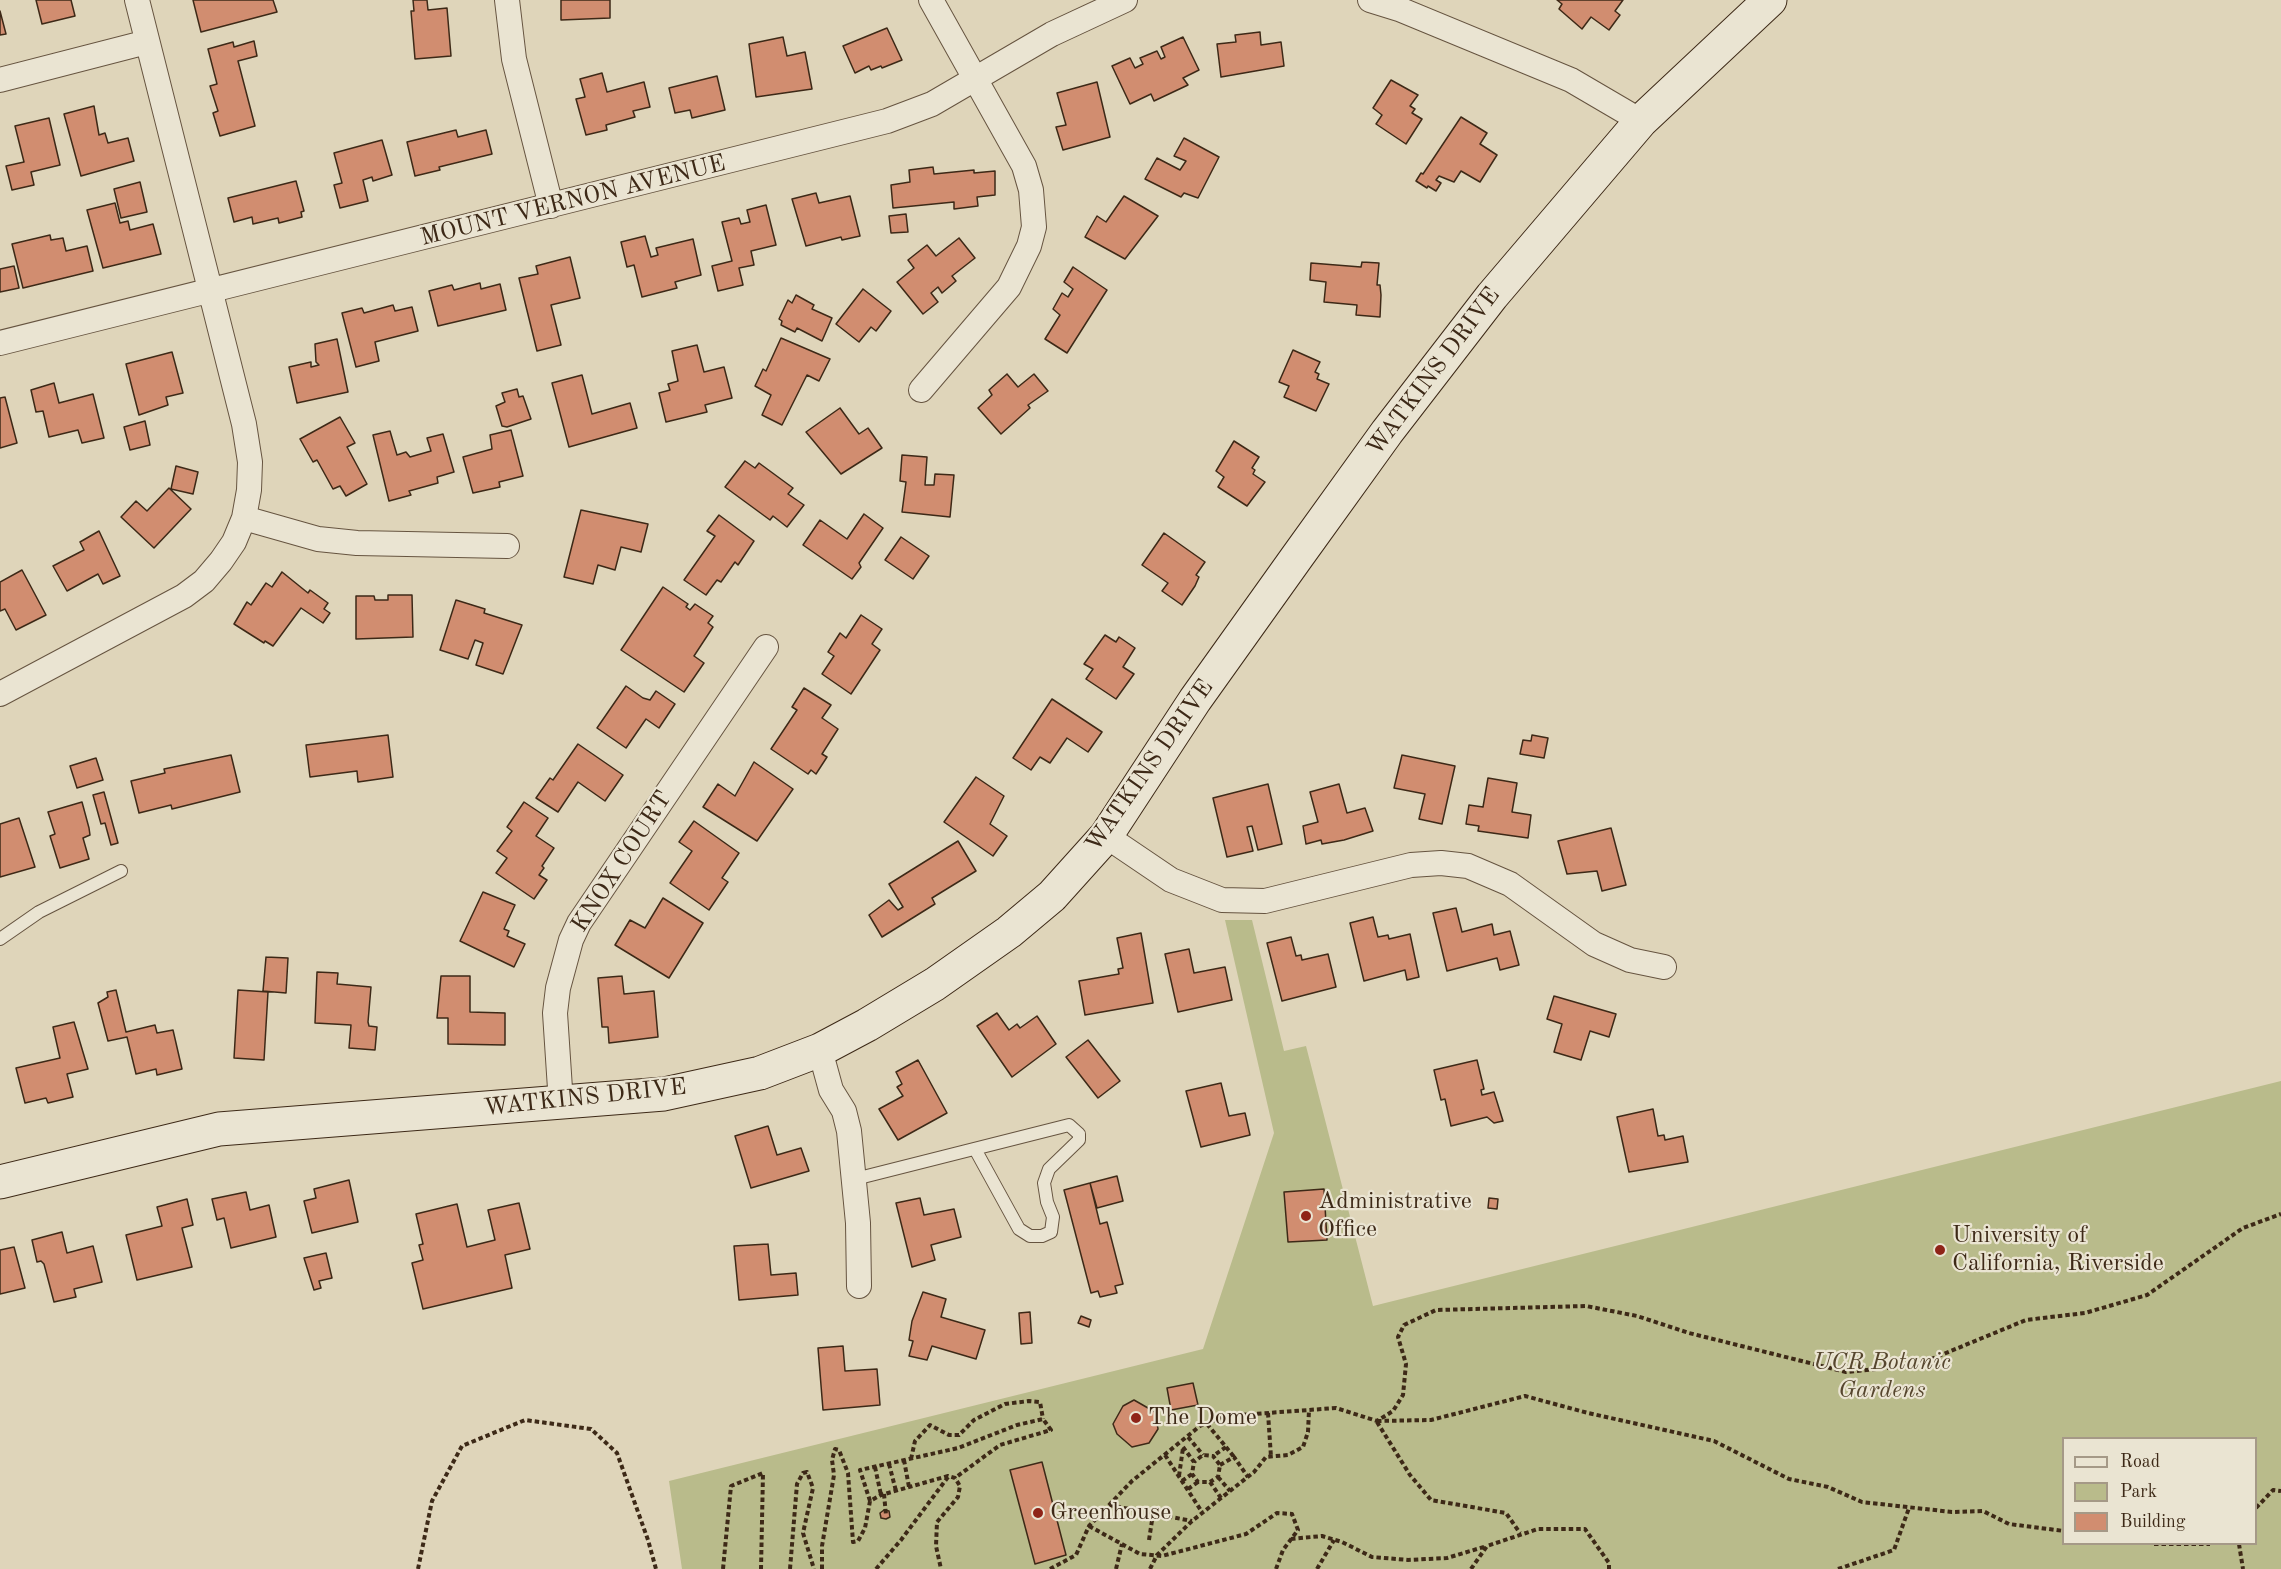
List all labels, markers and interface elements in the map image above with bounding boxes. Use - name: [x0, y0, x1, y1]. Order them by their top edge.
- street label: MOUNT VERNON AVENUE: [418, 149, 728, 253]
- street label: WATKINS DRIVE: [1361, 282, 1507, 462]
- street label: WATKINS DRIVE: [1080, 674, 1220, 858]
- street label: KNOX COURT: [566, 786, 678, 938]
- street label: WATKINS DRIVE: [482, 1073, 688, 1123]
- place label: Administrative Office: [1318, 1188, 1472, 1244]
- marker: Administrative Office: [1299, 1209, 1313, 1223]
- place label: University of California, Riverside: [1952, 1222, 2164, 1278]
- marker: University of California, Riverside: [1933, 1243, 1947, 1257]
- park label: UCR Botanic Gardens: [1813, 1349, 1951, 1405]
- place label: The Dome: [1148, 1404, 1257, 1432]
- marker: The Dome: [1129, 1411, 1143, 1425]
- legend: [2062, 1437, 2257, 1545]
- text: Road: [2120, 1453, 2160, 1471]
- text: Park: [2120, 1483, 2157, 1501]
- place label: Greenhouse: [1050, 1499, 1171, 1527]
- marker: Greenhouse: [1031, 1506, 1045, 1520]
- text: Building: [2120, 1513, 2185, 1531]

